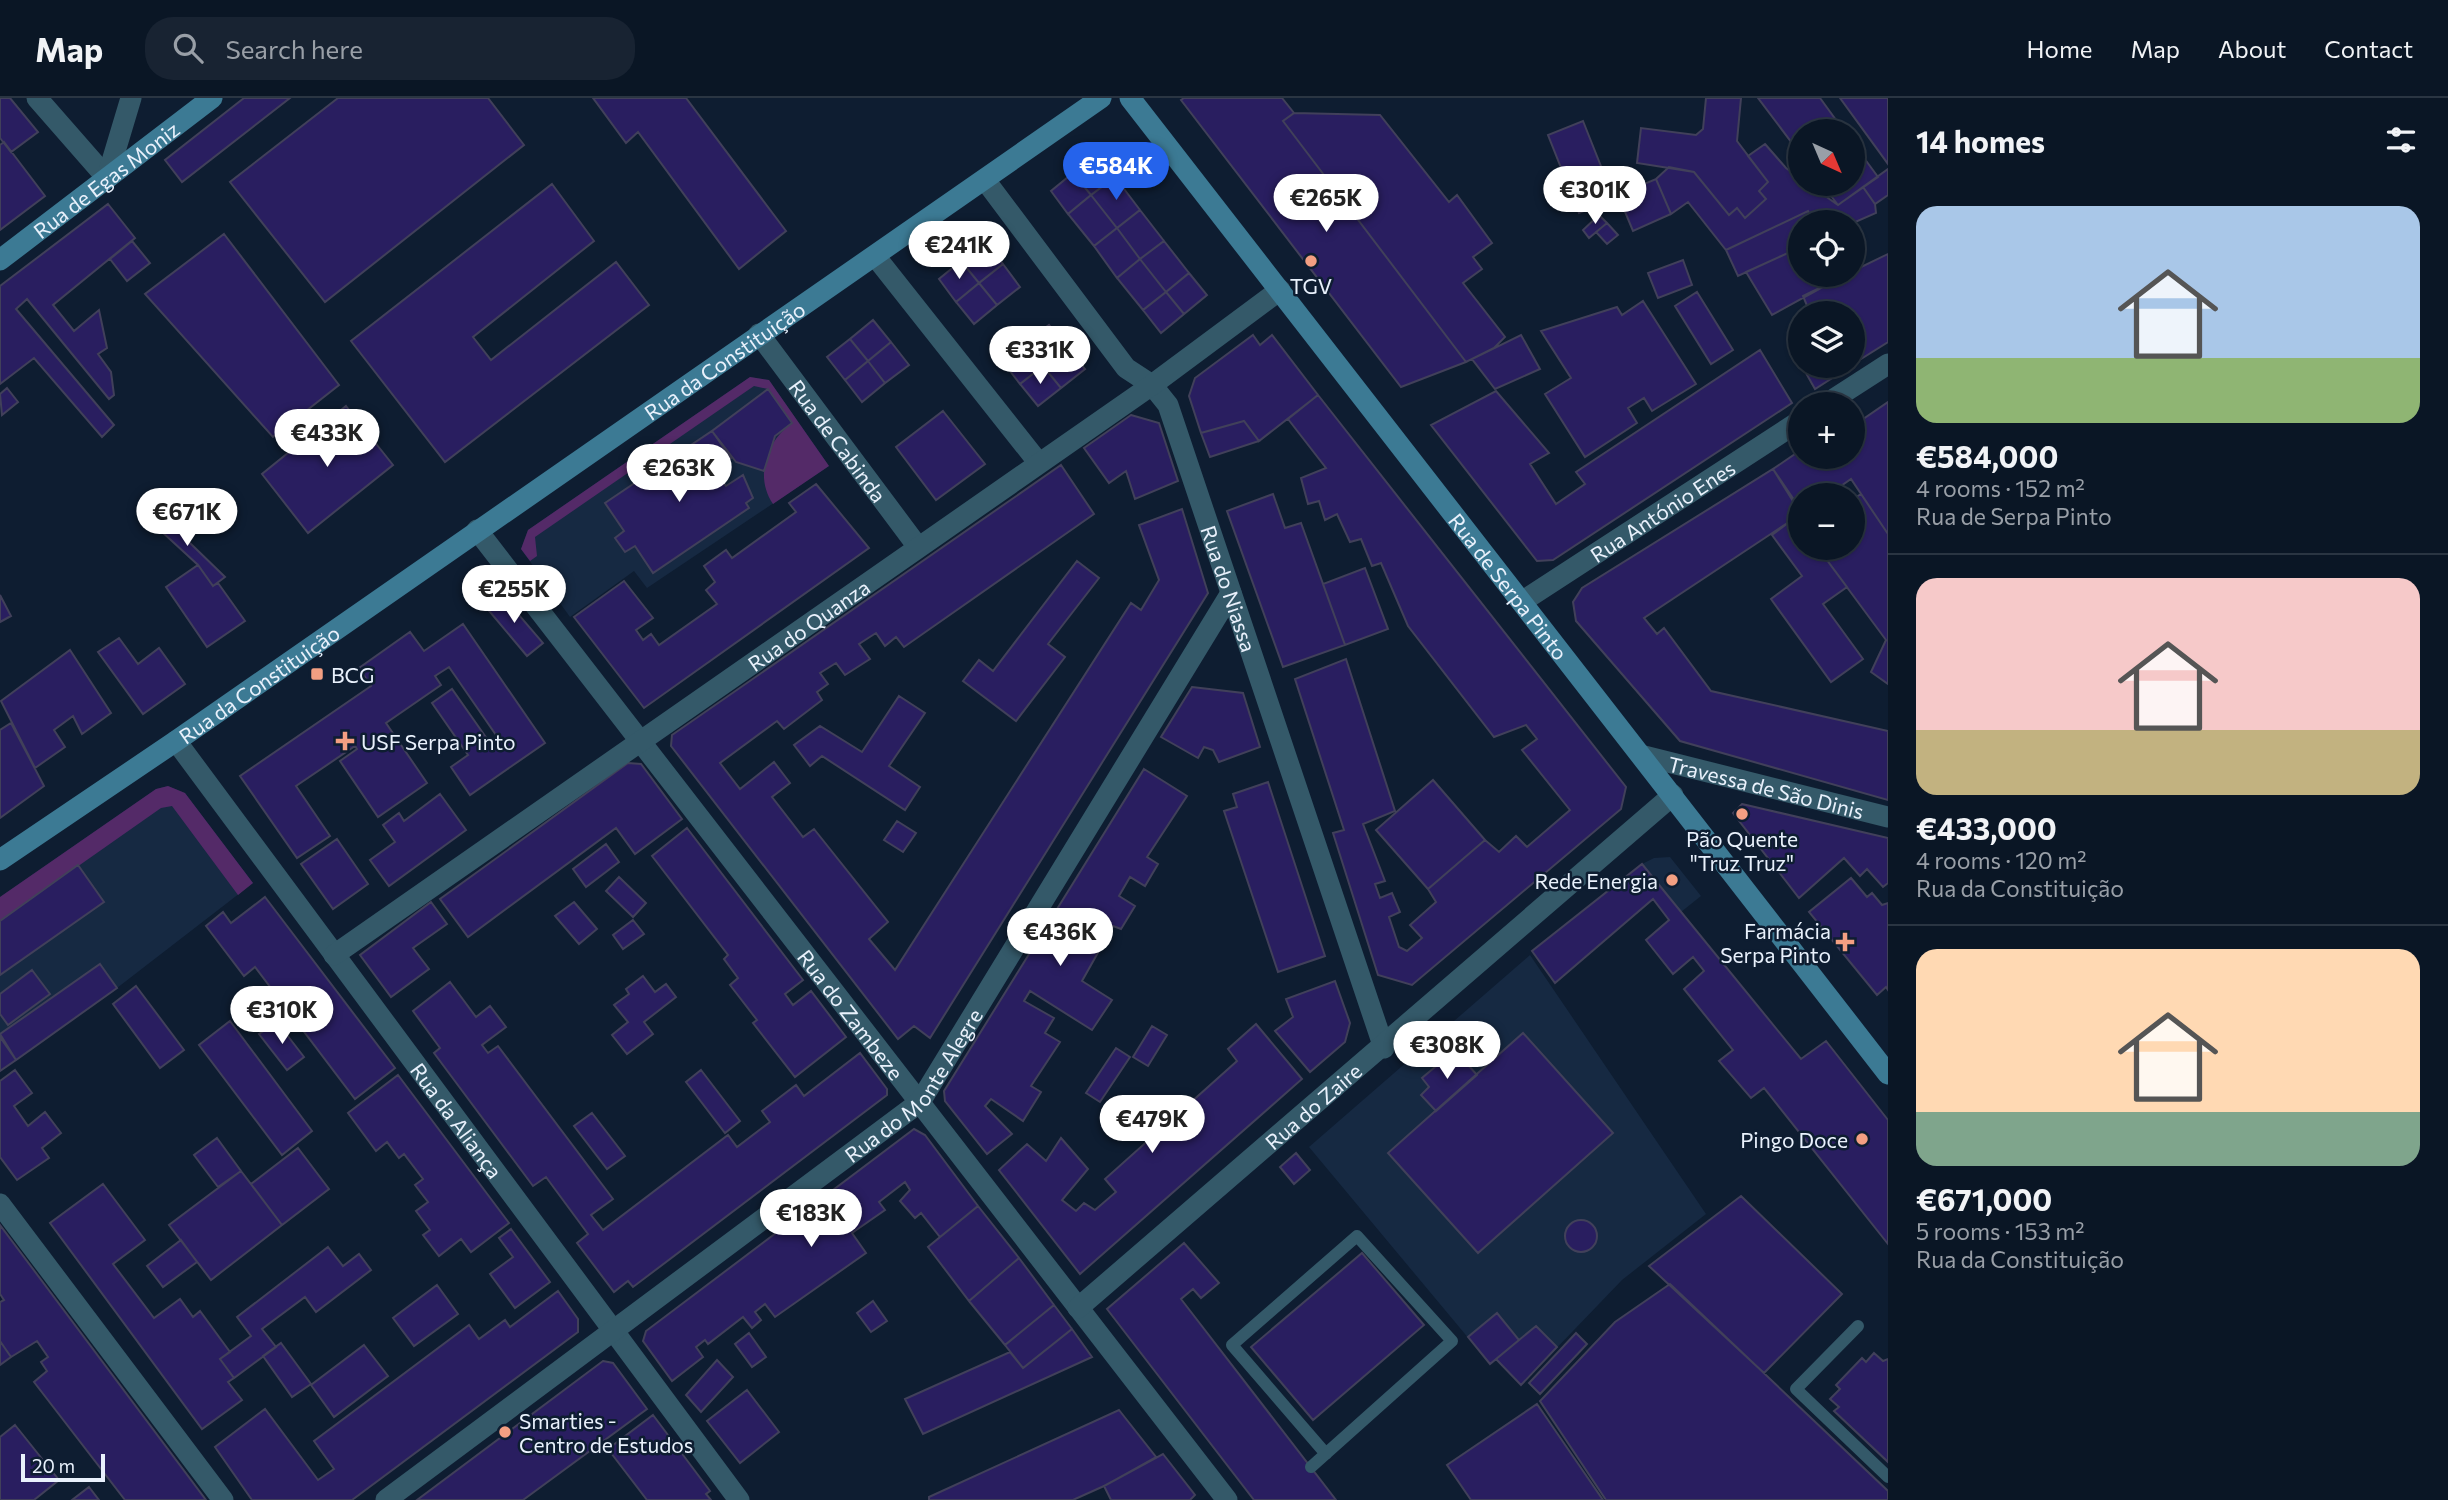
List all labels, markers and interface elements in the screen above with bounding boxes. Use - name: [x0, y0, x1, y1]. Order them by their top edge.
- search box: [145, 17, 635, 80]
- text: Map: [35, 28, 103, 69]
- icon: search: [169, 29, 207, 67]
- text: Search here: [225, 33, 363, 64]
- text: Home: [2027, 34, 2093, 63]
- text: Map: [2131, 34, 2180, 63]
- text: About: [2218, 34, 2286, 63]
- text: Contact: [2324, 34, 2413, 63]
- street label: Rua de Egas Moniz: [28, 116, 183, 243]
- north arrow: [1788, 119, 1866, 196]
- map controls: [1788, 119, 1865, 560]
- icon: filters: [2382, 121, 2420, 159]
- text: 14 homes: [1916, 122, 2045, 159]
- pin: €584K: [1067, 142, 1165, 202]
- text: €584K: [1079, 151, 1153, 179]
- pin: €301K: [1546, 166, 1644, 226]
- pin: €265K: [1277, 174, 1375, 234]
- text: €301K: [1559, 175, 1631, 203]
- text: €265K: [1290, 183, 1362, 211]
- button: locate: [1788, 210, 1865, 287]
- pin: €241K: [910, 222, 1008, 281]
- text: €241K: [925, 230, 993, 258]
- icon: home: [2105, 251, 2231, 377]
- marker: TGV: [1303, 253, 1319, 269]
- place label: TGV: [1290, 273, 1332, 298]
- street label: Rua da Constituição: [639, 295, 809, 424]
- button: layers: [1788, 301, 1865, 378]
- pin: €331K: [991, 327, 1089, 386]
- text: €331K: [1005, 335, 1075, 363]
- street label: Rua de Cabinda: [785, 374, 892, 507]
- button: +: [1788, 392, 1865, 469]
- pin: €433K: [278, 410, 376, 469]
- text: €433K: [290, 418, 364, 446]
- text: €584,000: [1916, 437, 2058, 474]
- pin: €263K: [630, 444, 728, 504]
- text: €263K: [643, 453, 715, 481]
- street label: Rua António Enes: [1585, 454, 1739, 567]
- text: 4 rooms · 152 m²: [1916, 474, 2085, 502]
- button: −: [1788, 483, 1865, 560]
- pin: €671K: [138, 489, 236, 548]
- text: €671K: [152, 497, 222, 525]
- text: Rua de Serpa Pinto: [1916, 502, 2112, 530]
- street label: Rua de Serpa Pinto: [1444, 508, 1574, 664]
- street label: Rua do Niassa: [1197, 522, 1262, 655]
- pin: €255K: [465, 566, 563, 625]
- street label: Rua do Quanza: [742, 573, 874, 676]
- text: €255K: [478, 574, 550, 602]
- street label: Rua da Constituição: [173, 619, 344, 748]
- icon: home: [2105, 623, 2231, 749]
- place label: BCG: [331, 662, 374, 687]
- marker: BCG: [309, 666, 325, 682]
- place label: USF Serpa Pinto: [361, 729, 516, 754]
- marker: USF Serpa Pinto: [335, 731, 355, 751]
- street label: Travessa de São Dinis: [1666, 750, 1867, 823]
- marker: Pão Quente "Truz Truz": [1734, 806, 1750, 822]
- text: €433,000: [1916, 809, 2057, 846]
- place label: Pão Quente "Truz Truz": [1686, 826, 1798, 875]
- text: 4 rooms · 120 m²: [1916, 846, 2087, 874]
- place label: Rede Energia: [1535, 868, 1658, 893]
- marker: Rede Energia: [1664, 872, 1680, 888]
- text: Rua da Constituição: [1916, 874, 2124, 902]
- pin: €436K: [1011, 908, 1109, 968]
- text: €436K: [1023, 917, 1097, 945]
- place label: Farmácia Serpa Pinto: [1720, 918, 1831, 967]
- marker: Farmácia Serpa Pinto: [1837, 934, 1853, 950]
- street label: Rua do Zambeze: [793, 944, 910, 1084]
- pin: €310K: [233, 986, 331, 1046]
- icon: home: [2105, 994, 2231, 1120]
- text: €310K: [246, 995, 318, 1023]
- street label: Rua do Monte Alegre: [839, 1004, 987, 1167]
- pin: €308K: [1398, 1021, 1496, 1081]
- text: €308K: [1409, 1030, 1485, 1058]
- street label: Rua da Aliança: [406, 1057, 508, 1183]
- street label: Rua do Zaire: [1260, 1057, 1366, 1154]
- pin: €479K: [1103, 1096, 1201, 1155]
- text: €479K: [1116, 1104, 1188, 1132]
- place label: Pingo Doce: [1740, 1127, 1848, 1152]
- marker: Pingo Doce: [1854, 1131, 1870, 1147]
- text: €671,000: [1916, 1180, 2052, 1217]
- pin: €183K: [762, 1190, 860, 1249]
- text: €183K: [776, 1198, 846, 1226]
- text: 5 rooms · 153 m²: [1916, 1217, 2085, 1245]
- text: Rua da Constituição: [1916, 1245, 2124, 1273]
- place label: Smarties - Centro de Estudos: [519, 1408, 693, 1457]
- marker: Smarties - Centro de Estudos: [497, 1424, 513, 1440]
- scale bar: [21, 1451, 105, 1483]
- text: 20 m: [32, 1454, 75, 1477]

